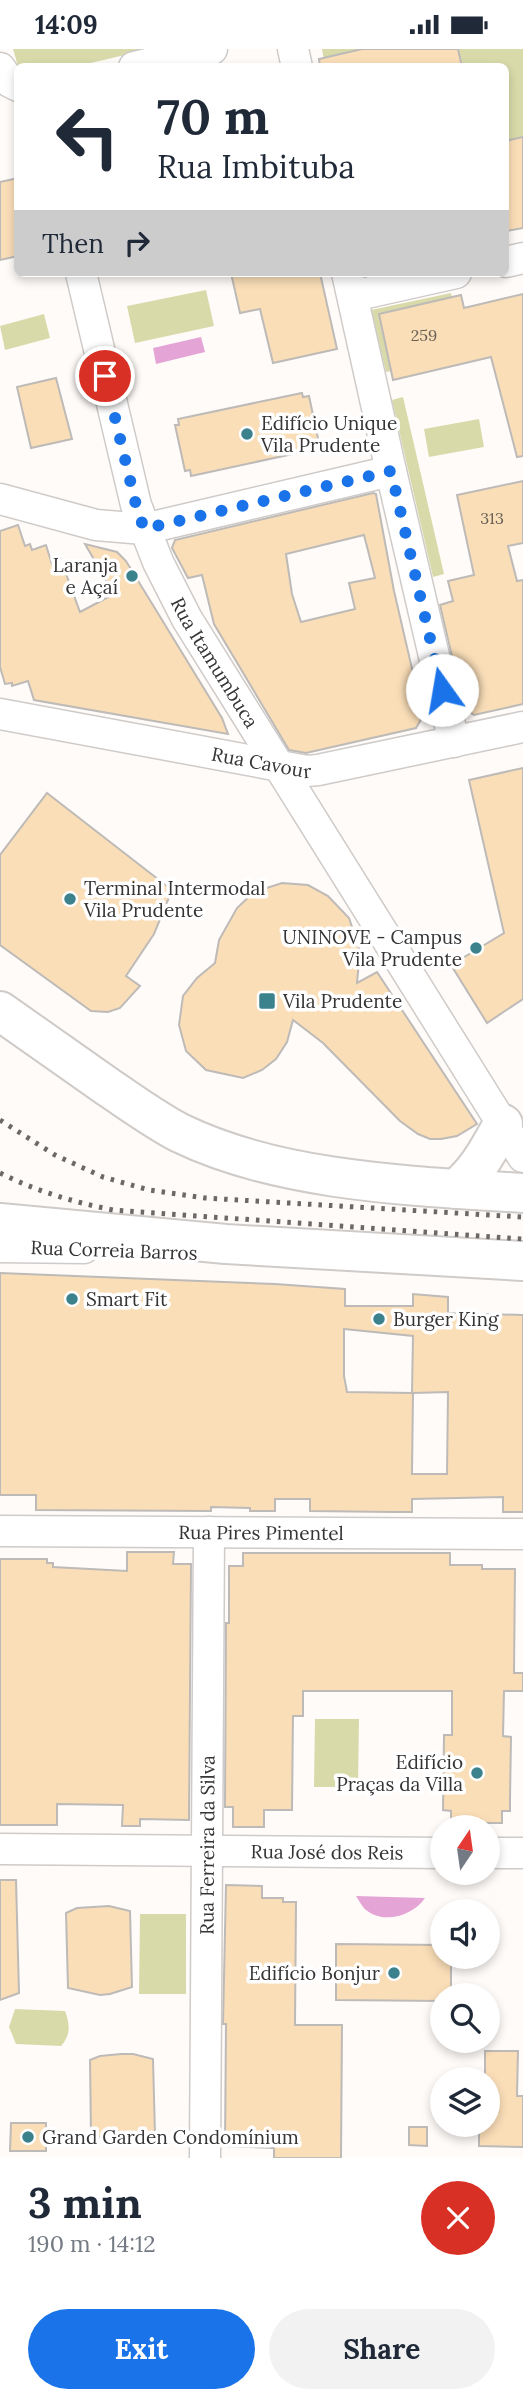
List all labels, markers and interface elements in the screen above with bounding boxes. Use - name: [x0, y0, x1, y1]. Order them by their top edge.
- text: 14:09: [35, 8, 98, 41]
- text: 70 m: [157, 85, 269, 147]
- icon: left: [42, 91, 133, 182]
- text: Rua Imbituba: [157, 146, 355, 187]
- icon: right: [118, 224, 156, 262]
- text: Then: [42, 227, 104, 260]
- house number: 259: [411, 325, 437, 345]
- pin: [75, 346, 135, 406]
- icon: arrive: [86, 357, 124, 395]
- place label: Edifício Unique Vila Prudente: [260, 411, 397, 457]
- marker: Edifício Unique Vila Prudente: [239, 426, 255, 442]
- house number: 313: [480, 508, 504, 528]
- place label: Laranja e Açaí: [53, 553, 118, 599]
- marker: Laranja e Açaí: [124, 568, 140, 584]
- street label: Rua Itamumbuca: [166, 593, 264, 732]
- position arrow: [405, 653, 479, 727]
- street label: Rua Cavour: [210, 742, 313, 783]
- place label: Terminal Intermodal Vila Prudente: [83, 876, 265, 922]
- marker: Terminal Intermodal Vila Prudente: [62, 891, 78, 907]
- place label: UNINOVE - Campus Vila Prudente: [283, 925, 462, 971]
- marker: UNINOVE - Campus Vila Prudente: [468, 940, 484, 956]
- place label: Vila Prudente: [282, 989, 402, 1013]
- marker: Vila Prudente: [257, 991, 277, 1011]
- street label: Rua Correia Barros: [30, 1235, 198, 1265]
- place label: Smart Fit: [86, 1287, 168, 1311]
- marker: Smart Fit: [64, 1291, 80, 1307]
- place label: Burger King: [393, 1307, 499, 1331]
- marker: Burger King: [371, 1311, 387, 1327]
- street label: Rua Pires Pimentel: [178, 1520, 344, 1545]
- place label: Edifício Praças da Villa: [336, 1750, 463, 1796]
- street label: Rua Ferreira da Silva: [194, 1755, 220, 1935]
- marker: Edifício Praças da Villa: [469, 1765, 485, 1781]
- north arrow: [430, 1815, 500, 1885]
- map controls: [430, 1815, 500, 2137]
- street label: Rua José dos Reis: [250, 1839, 404, 1865]
- button: sound: [430, 1899, 500, 1969]
- place label: Edifício Bonjur: [249, 1961, 381, 1985]
- marker: Edifício Bonjur: [386, 1965, 402, 1981]
- button: search: [430, 1983, 500, 2053]
- button: layers: [430, 2067, 500, 2137]
- place label: Grand Garden Condomínium: [42, 2125, 299, 2149]
- marker: Grand Garden Condomínium: [20, 2129, 36, 2145]
- text: 3 min: [28, 2176, 142, 2230]
- button: close: [421, 2181, 495, 2255]
- text: 190 m · 14:12: [28, 2229, 156, 2258]
- button: Exit: [28, 2309, 255, 2389]
- button: Share: [269, 2309, 495, 2389]

